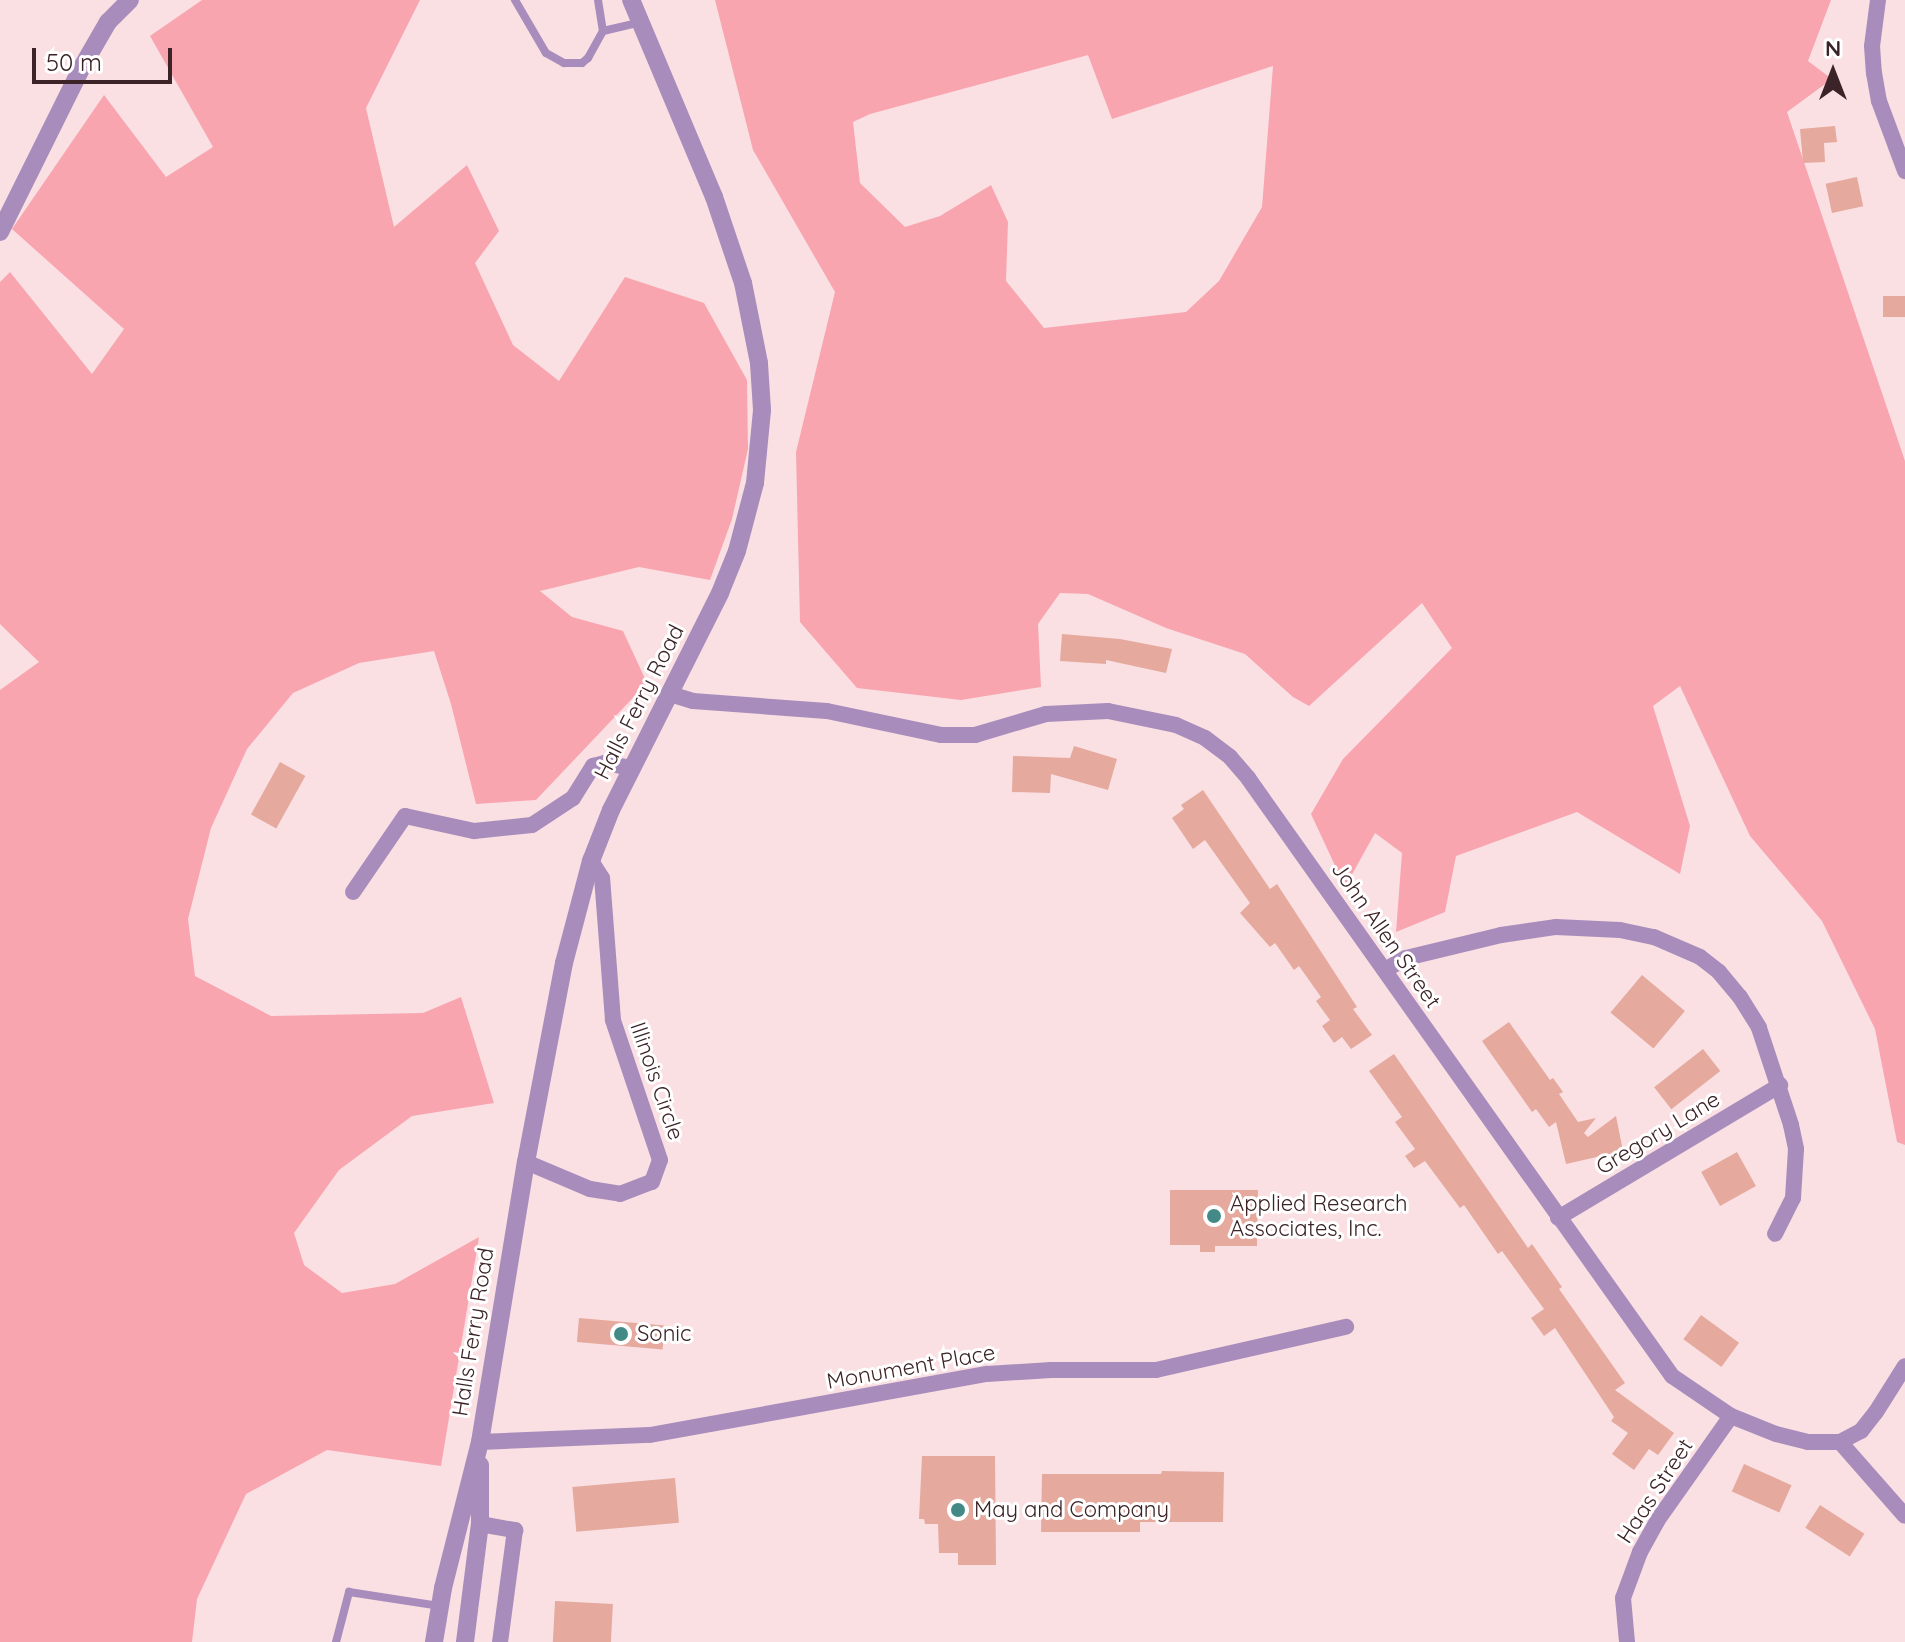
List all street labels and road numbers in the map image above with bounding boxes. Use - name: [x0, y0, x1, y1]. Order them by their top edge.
- street label: Halls Ferry Road: [589, 620, 689, 784]
- street label: John Allen Street: [1326, 857, 1446, 1013]
- street label: Illinois Circle: [624, 1019, 690, 1143]
- street label: Gregory Lane: [1591, 1086, 1725, 1180]
- street label: Halls Ferry Road: [447, 1246, 499, 1418]
- street label: Monument Place: [825, 1339, 997, 1395]
- street label: Haas Street: [1611, 1434, 1699, 1548]

